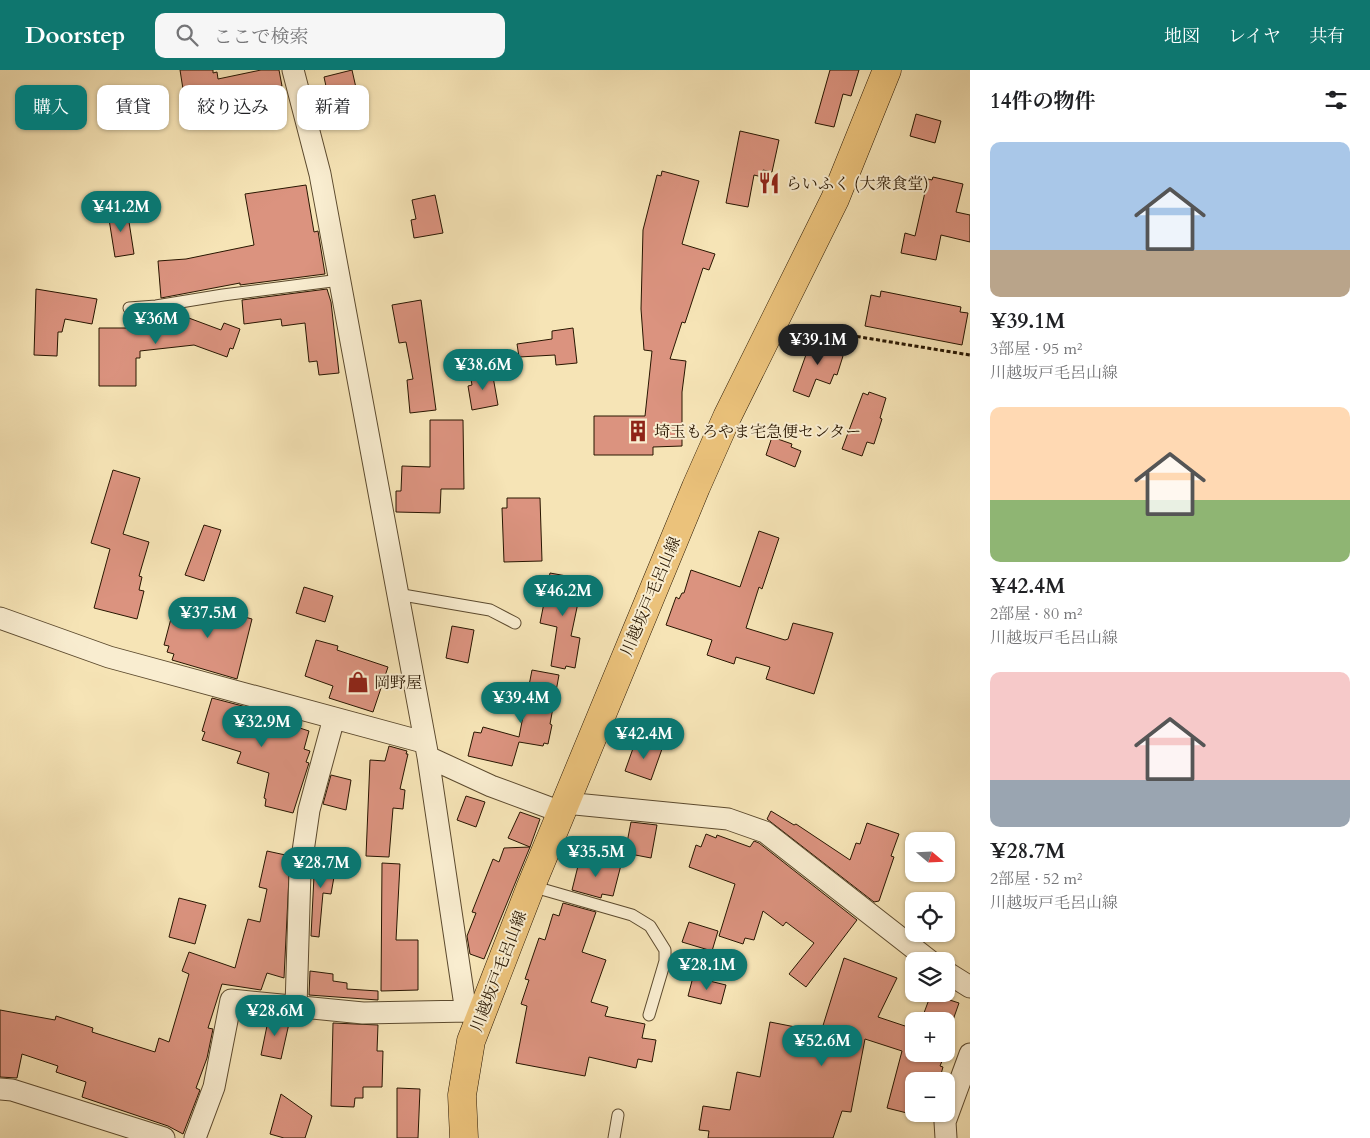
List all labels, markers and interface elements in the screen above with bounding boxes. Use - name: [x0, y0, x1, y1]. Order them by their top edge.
- search box: [155, 13, 505, 58]
- text: Doorstep: [25, 19, 125, 52]
- icon: search: [173, 21, 201, 49]
- text: ここで検索: [213, 24, 308, 50]
- text: 地図: [1164, 24, 1200, 49]
- text: レイヤ: [1228, 24, 1281, 49]
- text: 共有: [1309, 24, 1345, 49]
- chip: 購入: [15, 85, 87, 130]
- chip: 賃貸: [97, 85, 169, 130]
- chip: 絞り込み: [179, 85, 287, 130]
- chip: 新着: [297, 85, 369, 130]
- icon: filters: [1322, 86, 1350, 114]
- text: 14件の物件: [990, 87, 1096, 116]
- restaurant icon: らいふく (大衆食堂): [756, 170, 782, 196]
- place label: らいふく (大衆食堂): [786, 173, 928, 195]
- icon: home: [1125, 174, 1215, 264]
- pin: ¥41.2M: [80, 190, 162, 233]
- text: ¥41.2M: [92, 196, 150, 218]
- pin: ¥36M: [126, 302, 186, 345]
- text: ¥39.1M: [990, 307, 1066, 336]
- text: ¥36M: [134, 308, 178, 330]
- pin: ¥39.1M: [777, 324, 859, 366]
- text: ¥39.1M: [789, 329, 847, 351]
- text: 3部屋 · 95 m²: [990, 338, 1082, 360]
- pin: ¥38.6M: [442, 348, 524, 391]
- text: ¥38.6M: [454, 354, 512, 376]
- text: 川越坂戸毛呂山線: [990, 362, 1118, 384]
- building icon: 埼玉もろやま宅急便センター: [625, 418, 651, 444]
- place label: 埼玉もろやま宅急便センター: [654, 421, 861, 443]
- icon: home: [1125, 439, 1215, 529]
- street label: 川越坂戸毛呂山線: [616, 533, 686, 660]
- text: ¥42.4M: [990, 572, 1066, 601]
- pin: ¥46.2M: [522, 574, 604, 617]
- text: ¥46.2M: [534, 580, 592, 602]
- pin: ¥37.5M: [167, 596, 249, 639]
- text: ¥37.5M: [179, 602, 237, 624]
- text: 2部屋 · 80 m²: [990, 603, 1082, 625]
- text: 川越坂戸毛呂山線: [990, 627, 1118, 649]
- shop icon: 岡野屋: [345, 669, 371, 695]
- place label: 岡野屋: [374, 672, 422, 694]
- pin: ¥39.4M: [480, 682, 562, 724]
- text: ¥39.4M: [492, 687, 550, 709]
- icon: home: [1125, 704, 1215, 794]
- pin: ¥32.9M: [221, 706, 303, 748]
- text: ¥32.9M: [233, 711, 291, 733]
- pin: ¥42.4M: [603, 718, 685, 760]
- text: ¥42.4M: [615, 723, 673, 745]
- north arrow: [905, 832, 955, 882]
- map controls: [905, 832, 955, 1122]
- pin: ¥35.5M: [555, 836, 637, 878]
- text: ¥28.7M: [990, 837, 1066, 866]
- text: ¥35.5M: [567, 841, 625, 863]
- pin: ¥28.7M: [280, 846, 362, 889]
- text: ¥28.7M: [292, 852, 350, 874]
- text: 2部屋 · 52 m²: [990, 868, 1082, 890]
- button: locate: [905, 892, 955, 942]
- text: 川越坂戸毛呂山線: [990, 892, 1118, 914]
- street label: 川越坂戸毛呂山線: [466, 908, 532, 1035]
- pin: ¥28.1M: [666, 948, 748, 991]
- button: layers: [905, 952, 955, 1002]
- text: ¥28.1M: [678, 954, 736, 976]
- pin: ¥28.6M: [234, 994, 316, 1037]
- text: ¥28.6M: [246, 1000, 304, 1022]
- button: +: [905, 1012, 955, 1062]
- pin: ¥52.6M: [781, 1024, 863, 1067]
- text: ¥52.6M: [793, 1030, 851, 1052]
- button: −: [905, 1072, 955, 1122]

